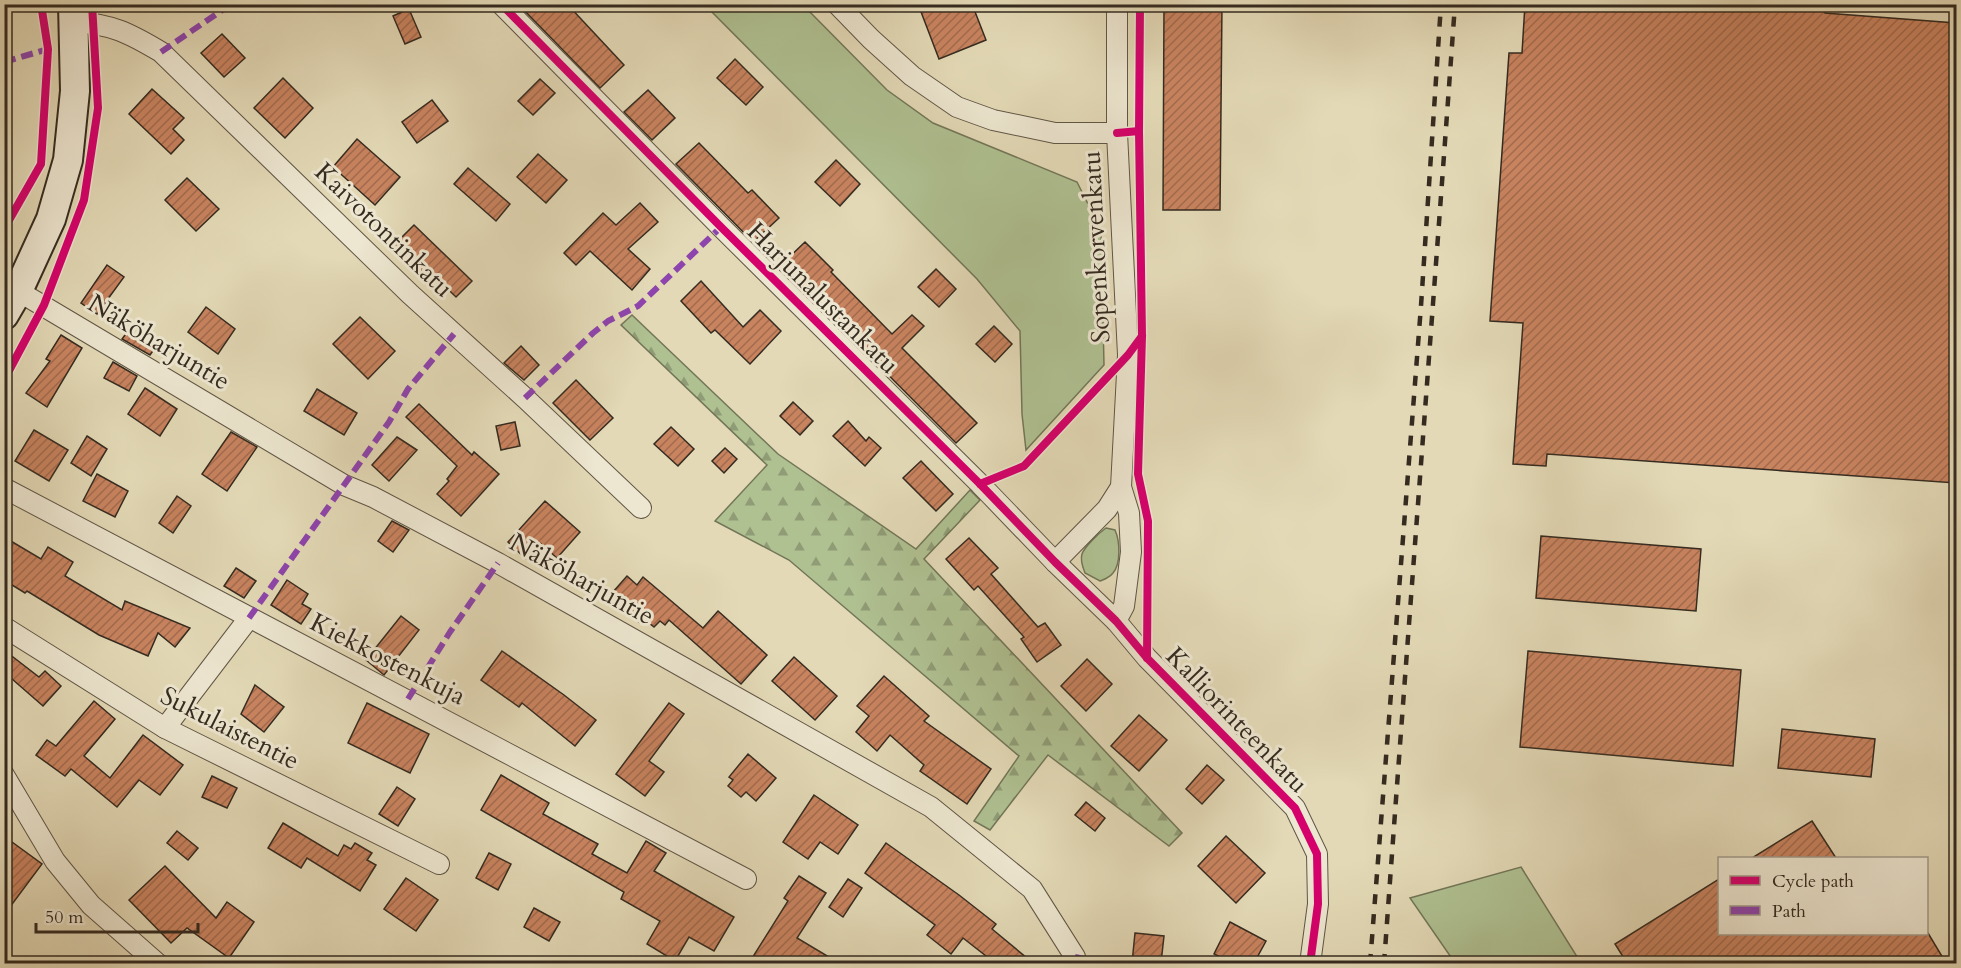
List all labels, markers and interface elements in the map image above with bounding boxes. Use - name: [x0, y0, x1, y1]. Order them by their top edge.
- street label: Sopenkorvenkatu: [1073, 150, 1119, 344]
- street label: Kaivotontinkatu: [307, 155, 461, 305]
- street label: Harjunalustankatu: [739, 214, 907, 382]
- street label: Näköharjuntie: [81, 286, 237, 398]
- street label: Näköharjuntie: [503, 525, 661, 633]
- street label: Kiekkostenkuja: [304, 605, 472, 713]
- street label: Kalliorinteenkatu: [1158, 639, 1316, 801]
- street label: Sukulaistentie: [155, 678, 305, 778]
- legend: [1718, 857, 1928, 935]
- text: Cycle path: [1772, 869, 1854, 894]
- scale bar: [36, 896, 198, 934]
- text: Path: [1772, 899, 1806, 924]
- text: 50 m: [45, 905, 84, 930]

